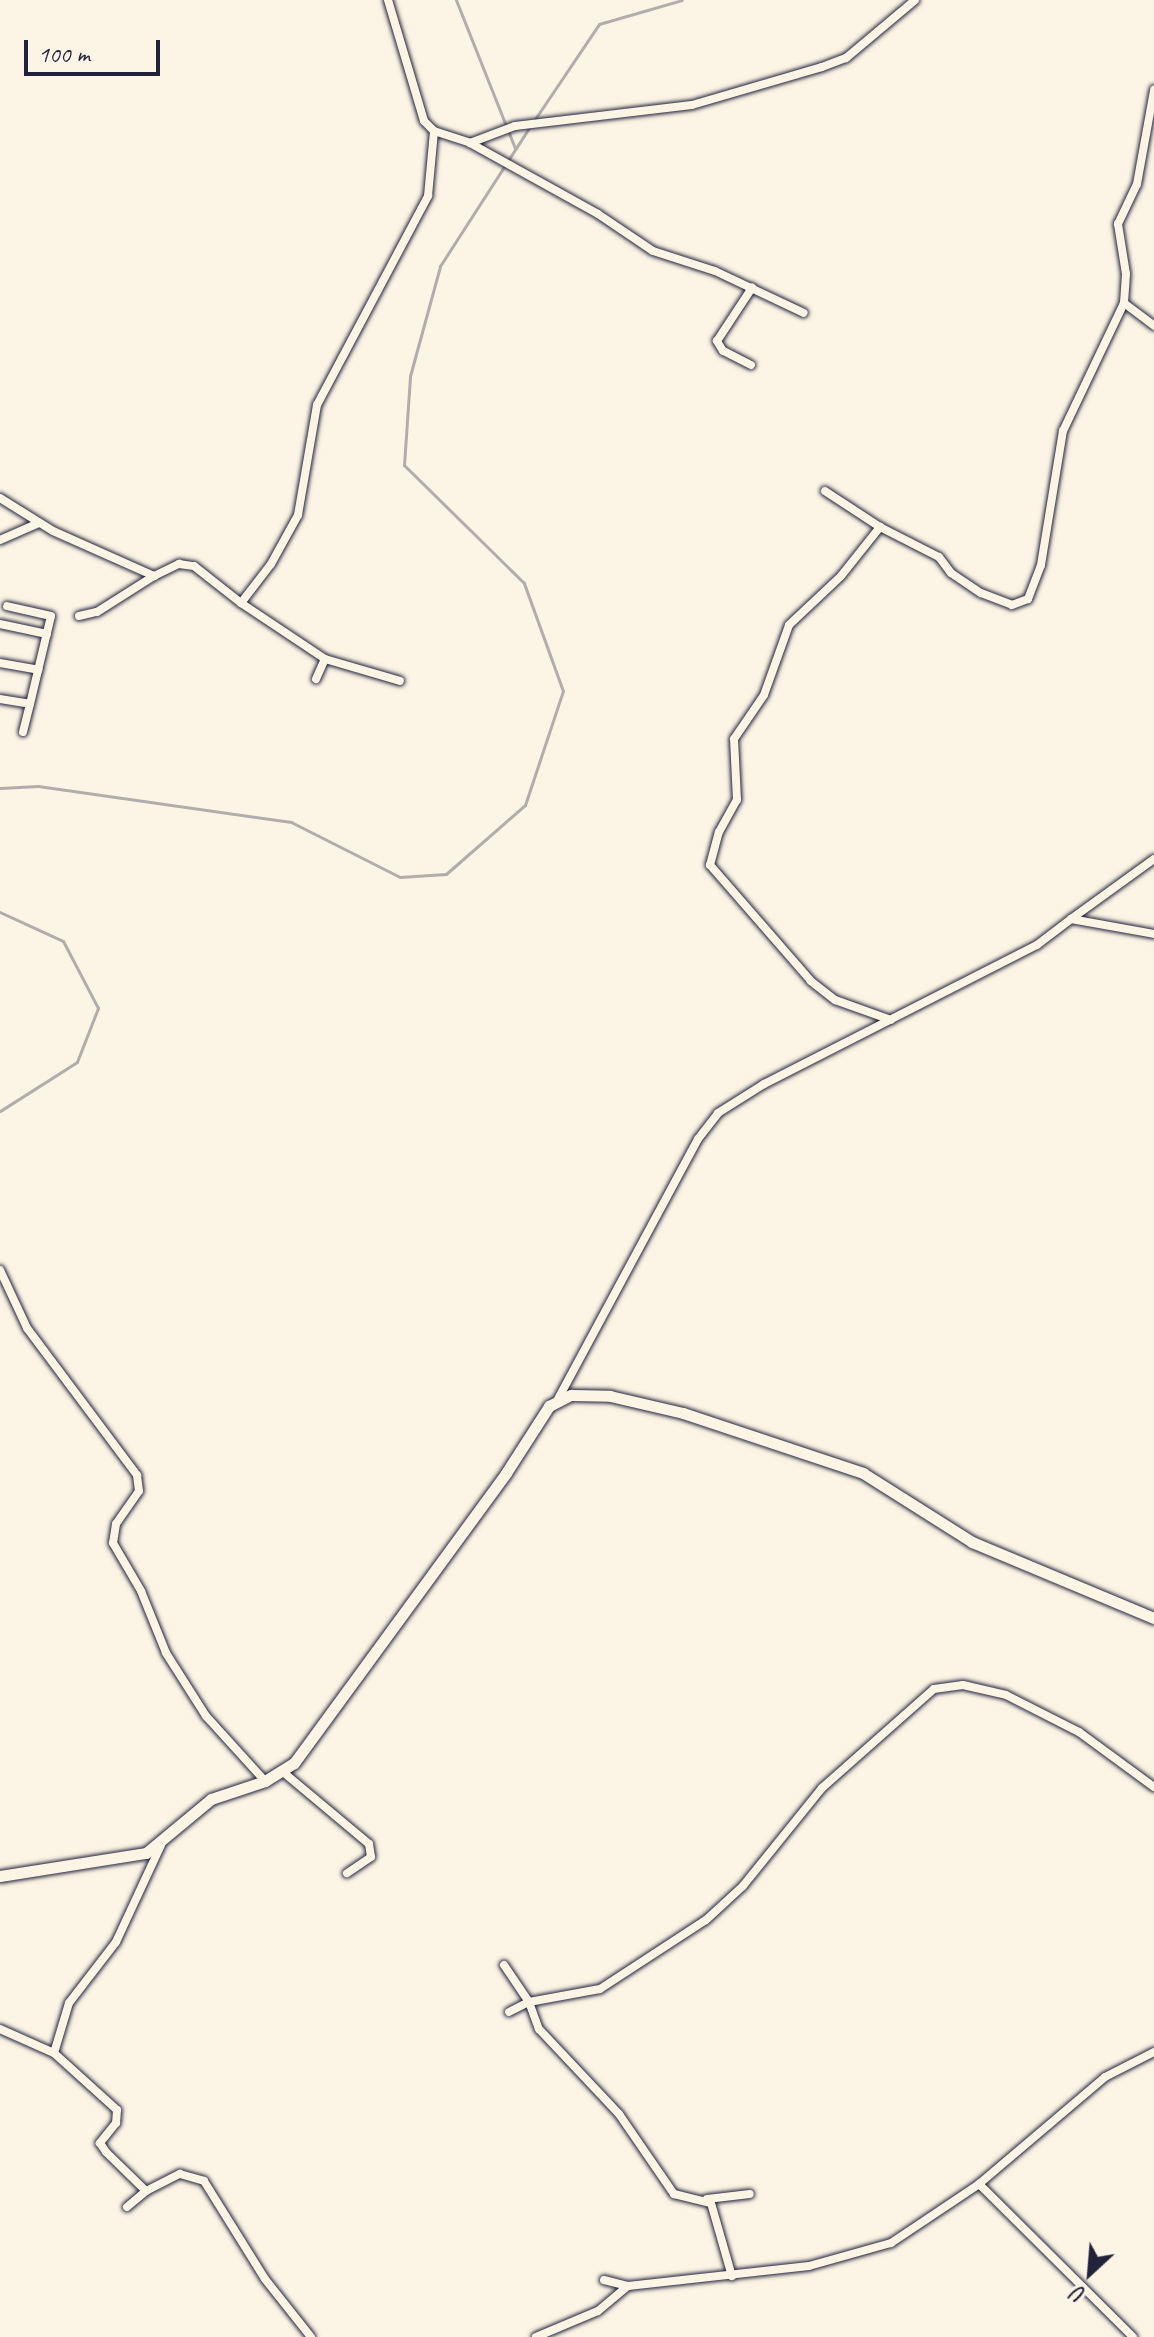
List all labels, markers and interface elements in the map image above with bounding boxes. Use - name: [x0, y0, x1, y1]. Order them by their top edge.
- scale bar: [28, 24, 164, 74]
- text: 100 m: [38, 39, 90, 69]
- north arrow: [1050, 2233, 1130, 2313]
- text: U: [1069, 2280, 1090, 2309]

